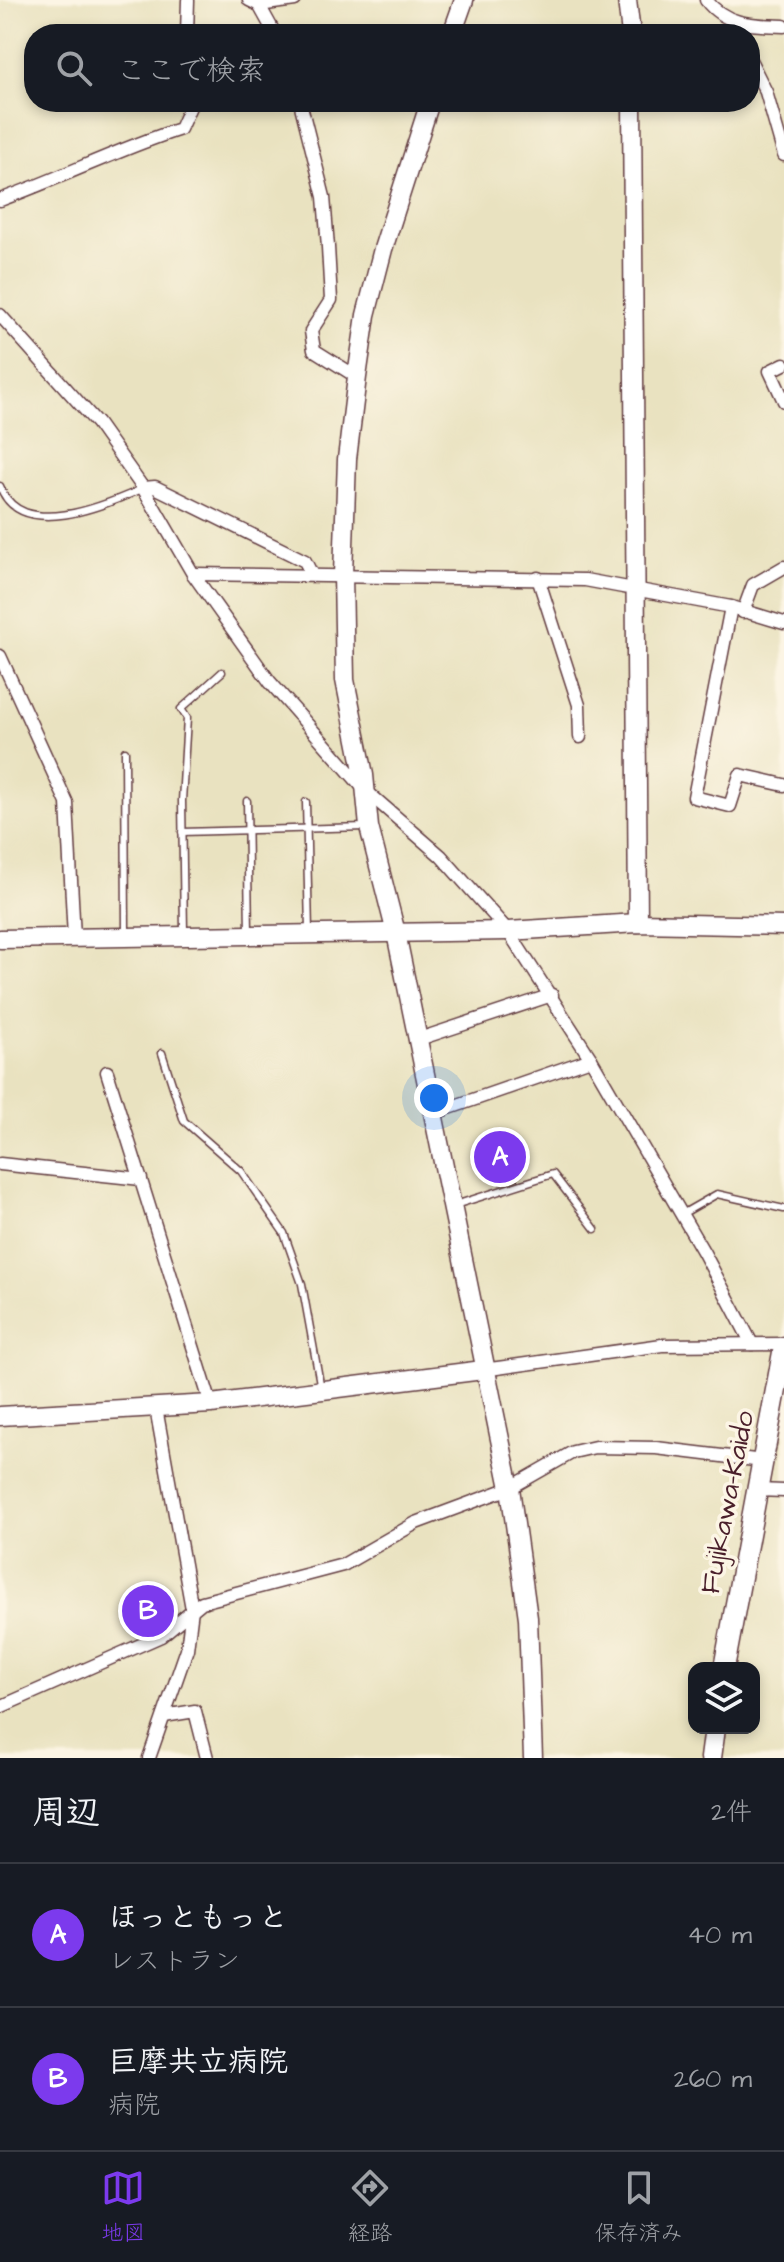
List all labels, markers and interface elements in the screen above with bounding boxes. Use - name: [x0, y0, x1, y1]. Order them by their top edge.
- search box: [24, 24, 760, 112]
- icon: search: [52, 46, 96, 90]
- text: ここで検索: [116, 50, 266, 92]
- your location: [414, 1078, 454, 1118]
- pin: A: [474, 1127, 526, 1187]
- street label: Fujikawa-Kaido: [691, 1407, 764, 1597]
- pin: B: [122, 1581, 174, 1641]
- map controls: [688, 1662, 760, 1734]
- button: layers: [688, 1662, 760, 1734]
- text: 周辺: [32, 1789, 100, 1837]
- text: 2件: [711, 1794, 752, 1830]
- text: ほっともっと: [108, 1897, 288, 1939]
- text: A: [50, 1917, 66, 1953]
- text: 40 m: [687, 1917, 752, 1953]
- text: レストラン: [108, 1943, 240, 1979]
- text: 巨摩共立病院: [108, 2041, 288, 2083]
- text: B: [49, 2061, 67, 2097]
- text: 260 m: [674, 2061, 752, 2097]
- text: 病院: [108, 2087, 160, 2123]
- tab: 地図: [101, 2166, 145, 2249]
- tab: 経路: [348, 2166, 392, 2249]
- tab: 保存済み: [595, 2166, 683, 2249]

